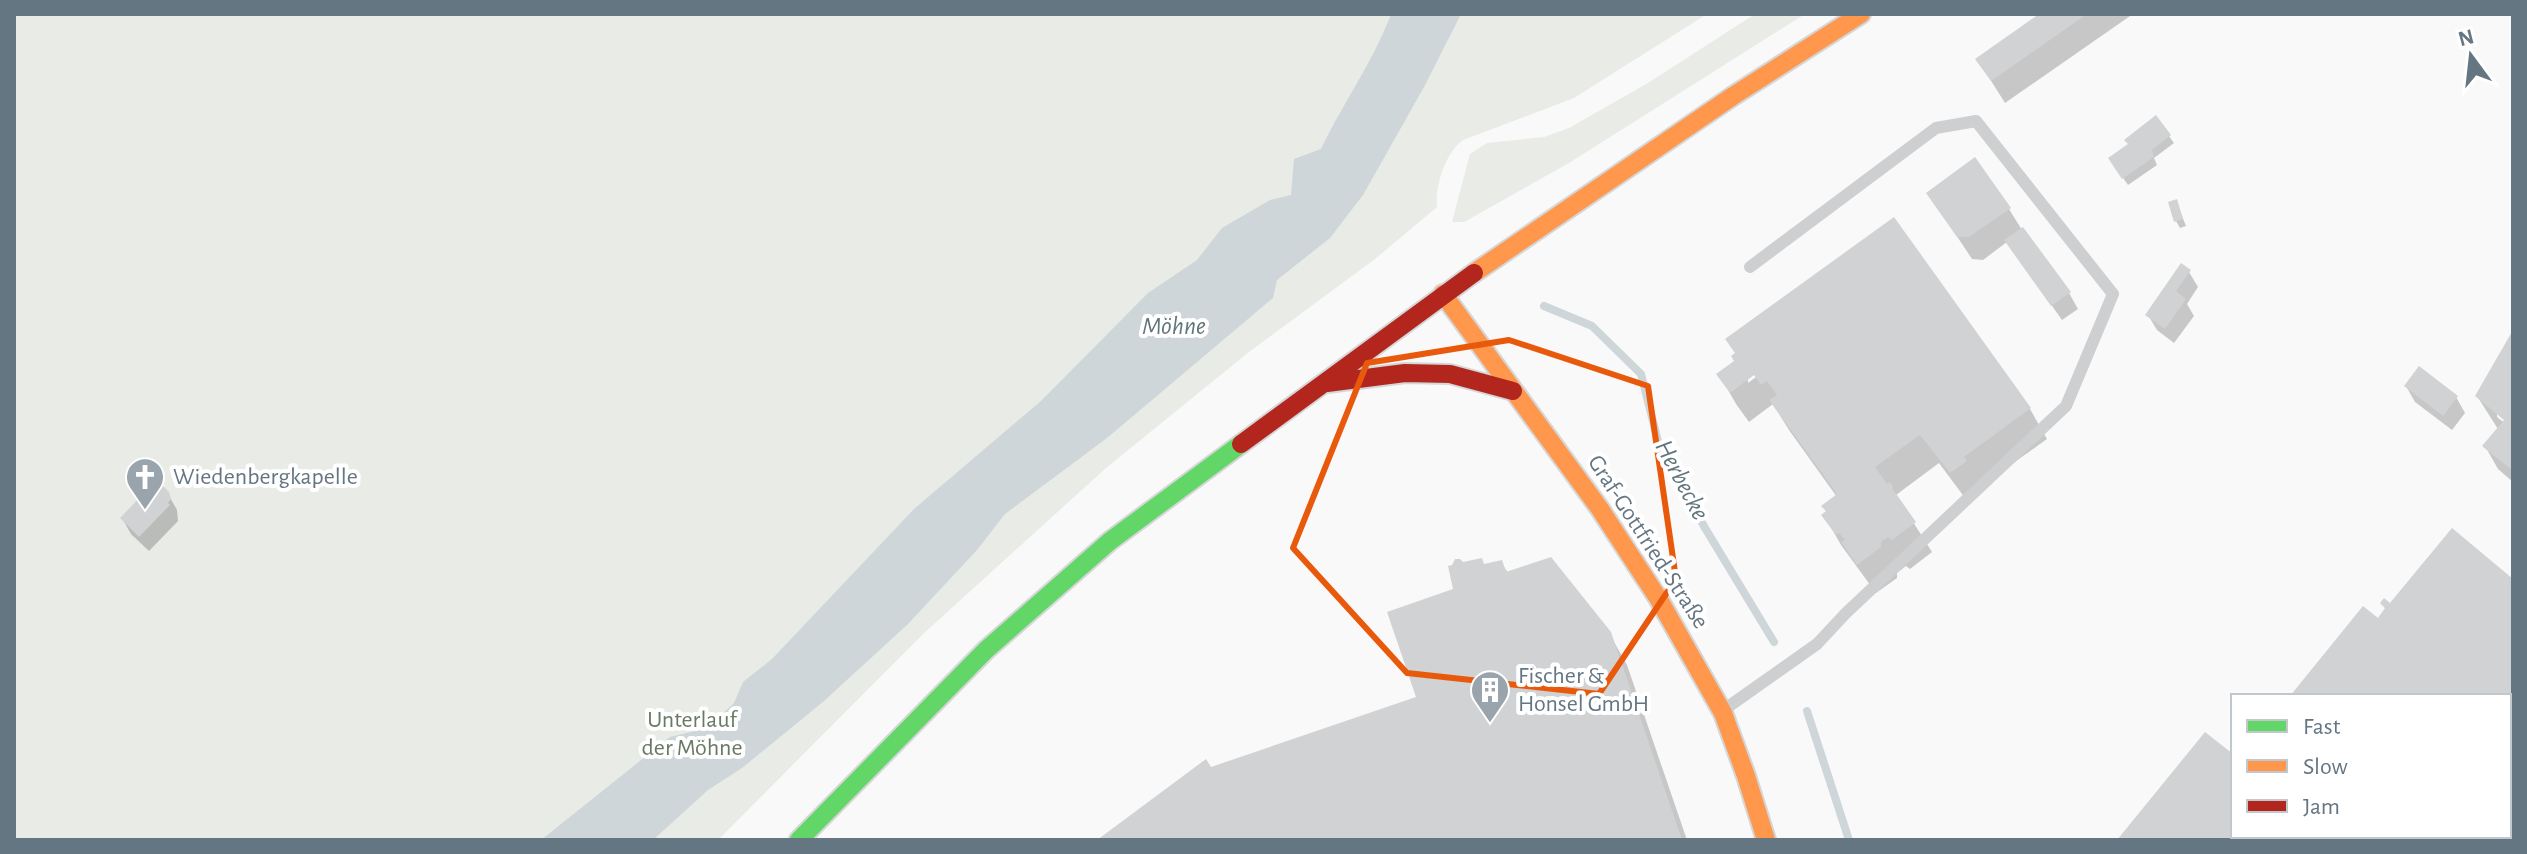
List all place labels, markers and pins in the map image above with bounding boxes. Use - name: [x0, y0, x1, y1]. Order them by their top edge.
- church icon: Wiedenbergkapelle: [124, 456, 166, 511]
- place label: Wiedenbergkapelle: [173, 465, 358, 489]
- place label: Fischer & Honsel GmbH: [1518, 664, 1649, 716]
- building icon: Fischer & Honsel GmbH: [1469, 669, 1511, 724]

